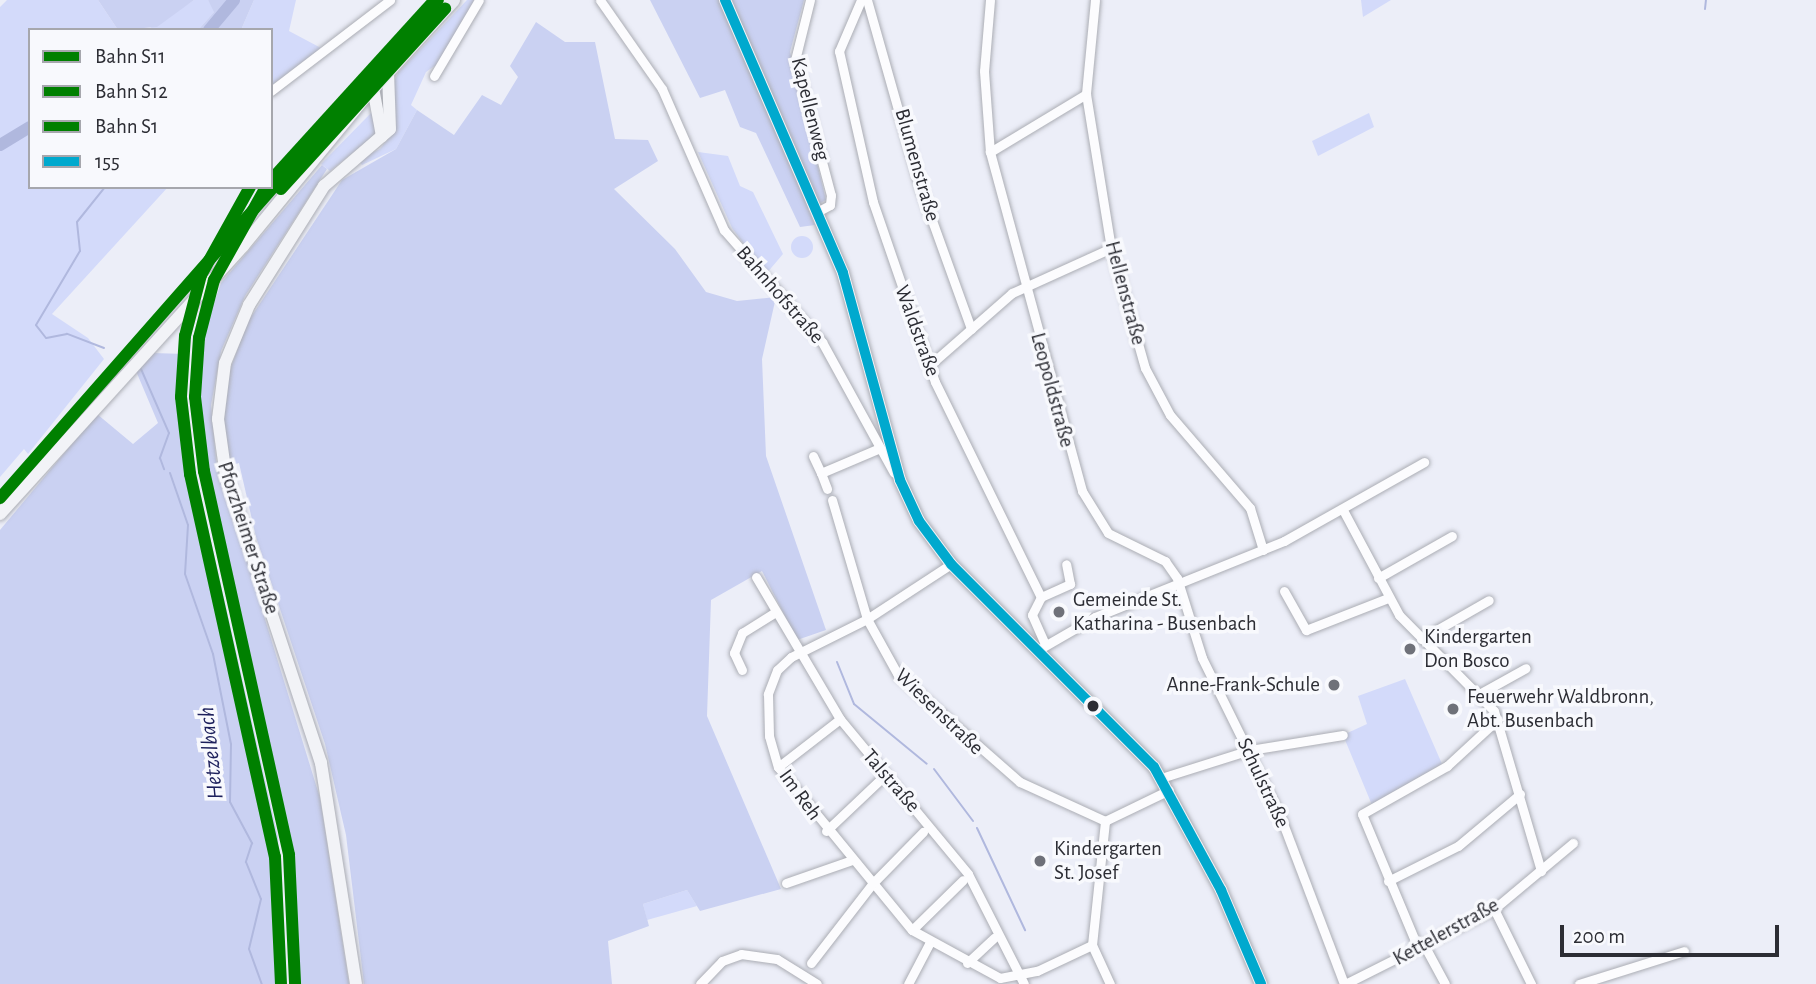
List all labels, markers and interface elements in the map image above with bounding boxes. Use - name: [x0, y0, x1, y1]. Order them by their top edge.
- legend: [28, 28, 273, 189]
- text: Bahn S11: [95, 46, 165, 67]
- street label: Kapellenweg: [785, 55, 835, 163]
- text: Bahn S12: [95, 81, 168, 102]
- street label: Blumenstraße: [889, 106, 945, 224]
- text: Bahn S1: [95, 116, 158, 137]
- text: 155: [95, 151, 120, 172]
- street label: Hellenstraße: [1099, 238, 1151, 348]
- street label: Bahnhofstraße: [731, 241, 829, 349]
- street label: Waldstraße: [889, 282, 945, 380]
- street label: Leopoldstraße: [1025, 330, 1079, 450]
- street label: Pforzheimer Straße: [211, 458, 285, 618]
- place label: Gemeinde St. Katharina - Busenbach: [1073, 587, 1257, 637]
- marker: Gemeinde St. Katharina - Busenbach: [1051, 604, 1067, 620]
- place label: Kindergarten Don Bosco: [1424, 624, 1532, 674]
- marker: Kindergarten Don Bosco: [1402, 641, 1418, 657]
- street label: Wiesenstraße: [889, 663, 989, 761]
- place label: Anne-Frank-Schule: [1166, 672, 1320, 698]
- marker: Anne-Frank-Schule: [1326, 677, 1342, 693]
- place label: Feuerwehr Waldbronn, Abt. Busenbach: [1467, 684, 1654, 734]
- unlabelled marker: [1086, 699, 1100, 713]
- marker: Feuerwehr Waldbronn, Abt. Busenbach: [1445, 701, 1461, 717]
- water label: Hetzelbach: [193, 705, 231, 801]
- street label: Schulstraße: [1231, 734, 1295, 832]
- street label: Talstraße: [857, 744, 925, 818]
- street label: Im Reh: [773, 764, 827, 826]
- place label: Kindergarten St. Josef: [1054, 836, 1162, 886]
- marker: Kindergarten St. Josef: [1032, 853, 1048, 869]
- street label: Kettelerstraße: [1389, 893, 1503, 971]
- scale bar: [1564, 911, 1783, 955]
- text: 200 m: [1573, 926, 1625, 947]

